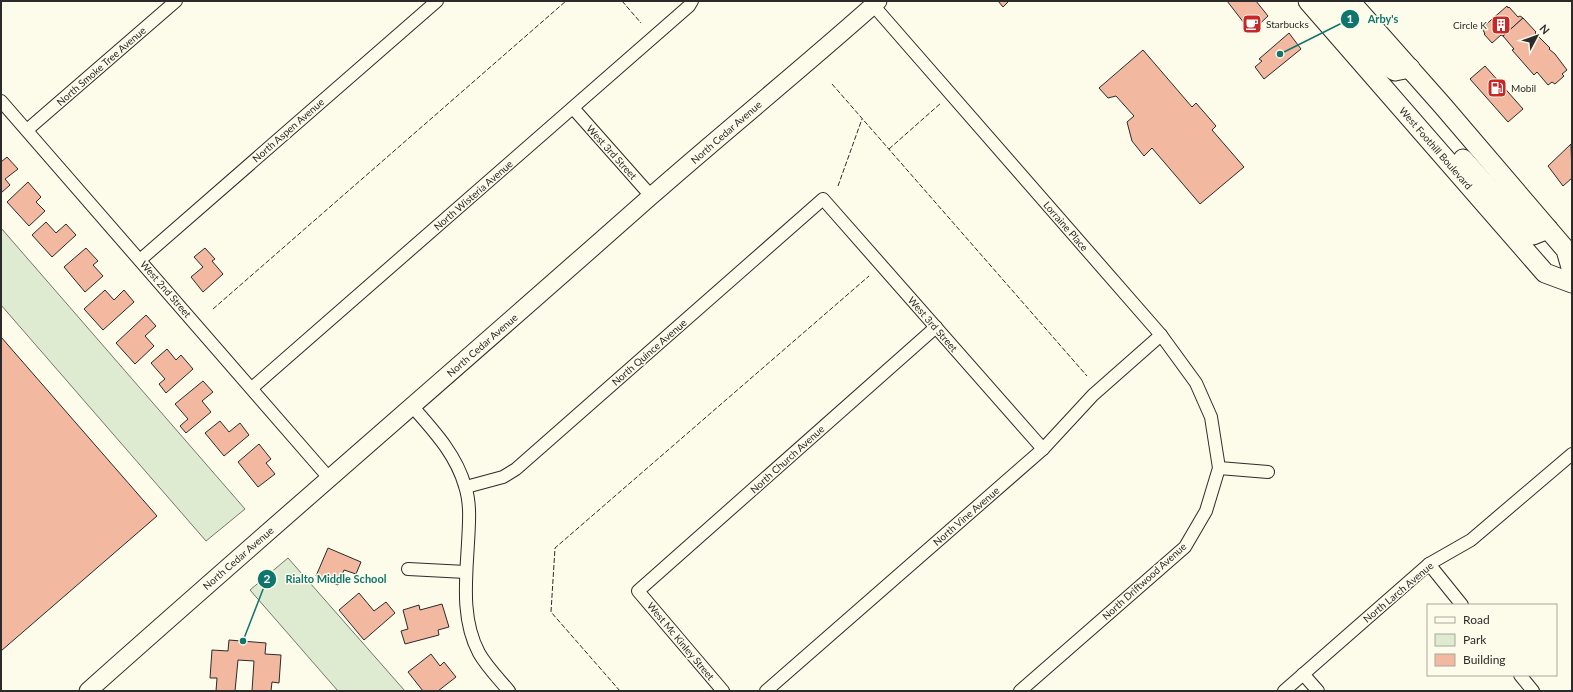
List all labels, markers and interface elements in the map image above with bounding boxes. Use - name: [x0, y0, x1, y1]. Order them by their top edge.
- callout: Arby's: [1340, 8, 1407, 31]
- text: 1: [1347, 11, 1354, 26]
- text: Arby's: [1367, 12, 1398, 25]
- cafe icon: Starbucks: [1241, 13, 1263, 35]
- building icon: Circle K: [1490, 14, 1512, 36]
- north arrow: [1517, 16, 1557, 56]
- place label: Starbucks: [1266, 18, 1309, 30]
- place label: Circle K: [1453, 19, 1487, 31]
- text: N: [1537, 22, 1553, 37]
- street label: North Smoke Tree Avenue: [54, 24, 148, 108]
- fuel station icon: Mobil: [1486, 77, 1508, 99]
- place label: Mobil: [1511, 82, 1536, 94]
- street label: North Aspen Avenue: [250, 96, 326, 164]
- street label: North Cedar Avenue: [688, 98, 764, 166]
- street label: West Foothill Boulevard: [1397, 104, 1475, 192]
- street label: West 3rd Street: [584, 122, 640, 182]
- street label: North Wisteria Avenue: [431, 157, 515, 233]
- street label: Lorraine Place: [1041, 199, 1091, 253]
- street label: West 2nd Street: [138, 258, 194, 320]
- street label: West 3rd Street: [906, 294, 961, 354]
- street label: North Cedar Avenue: [444, 311, 520, 379]
- street label: North Quince Avenue: [609, 316, 689, 388]
- street label: North Church Avenue: [748, 423, 826, 495]
- street label: North Vine Avenue: [931, 484, 1001, 548]
- street label: North Cedar Avenue: [200, 524, 276, 592]
- street label: North Driftwood Avenue: [1099, 540, 1189, 622]
- street label: North Larch Avenue: [1361, 559, 1435, 625]
- callout: Rialto Middle School: [257, 568, 394, 591]
- text: 2: [264, 571, 271, 586]
- text: Rialto Middle School: [286, 572, 387, 585]
- street label: West Mc Kinley Street: [645, 600, 717, 683]
- legend: [1427, 604, 1557, 676]
- text: Road: [1463, 612, 1490, 627]
- text: Park: [1463, 632, 1487, 647]
- text: Building: [1463, 652, 1506, 667]

